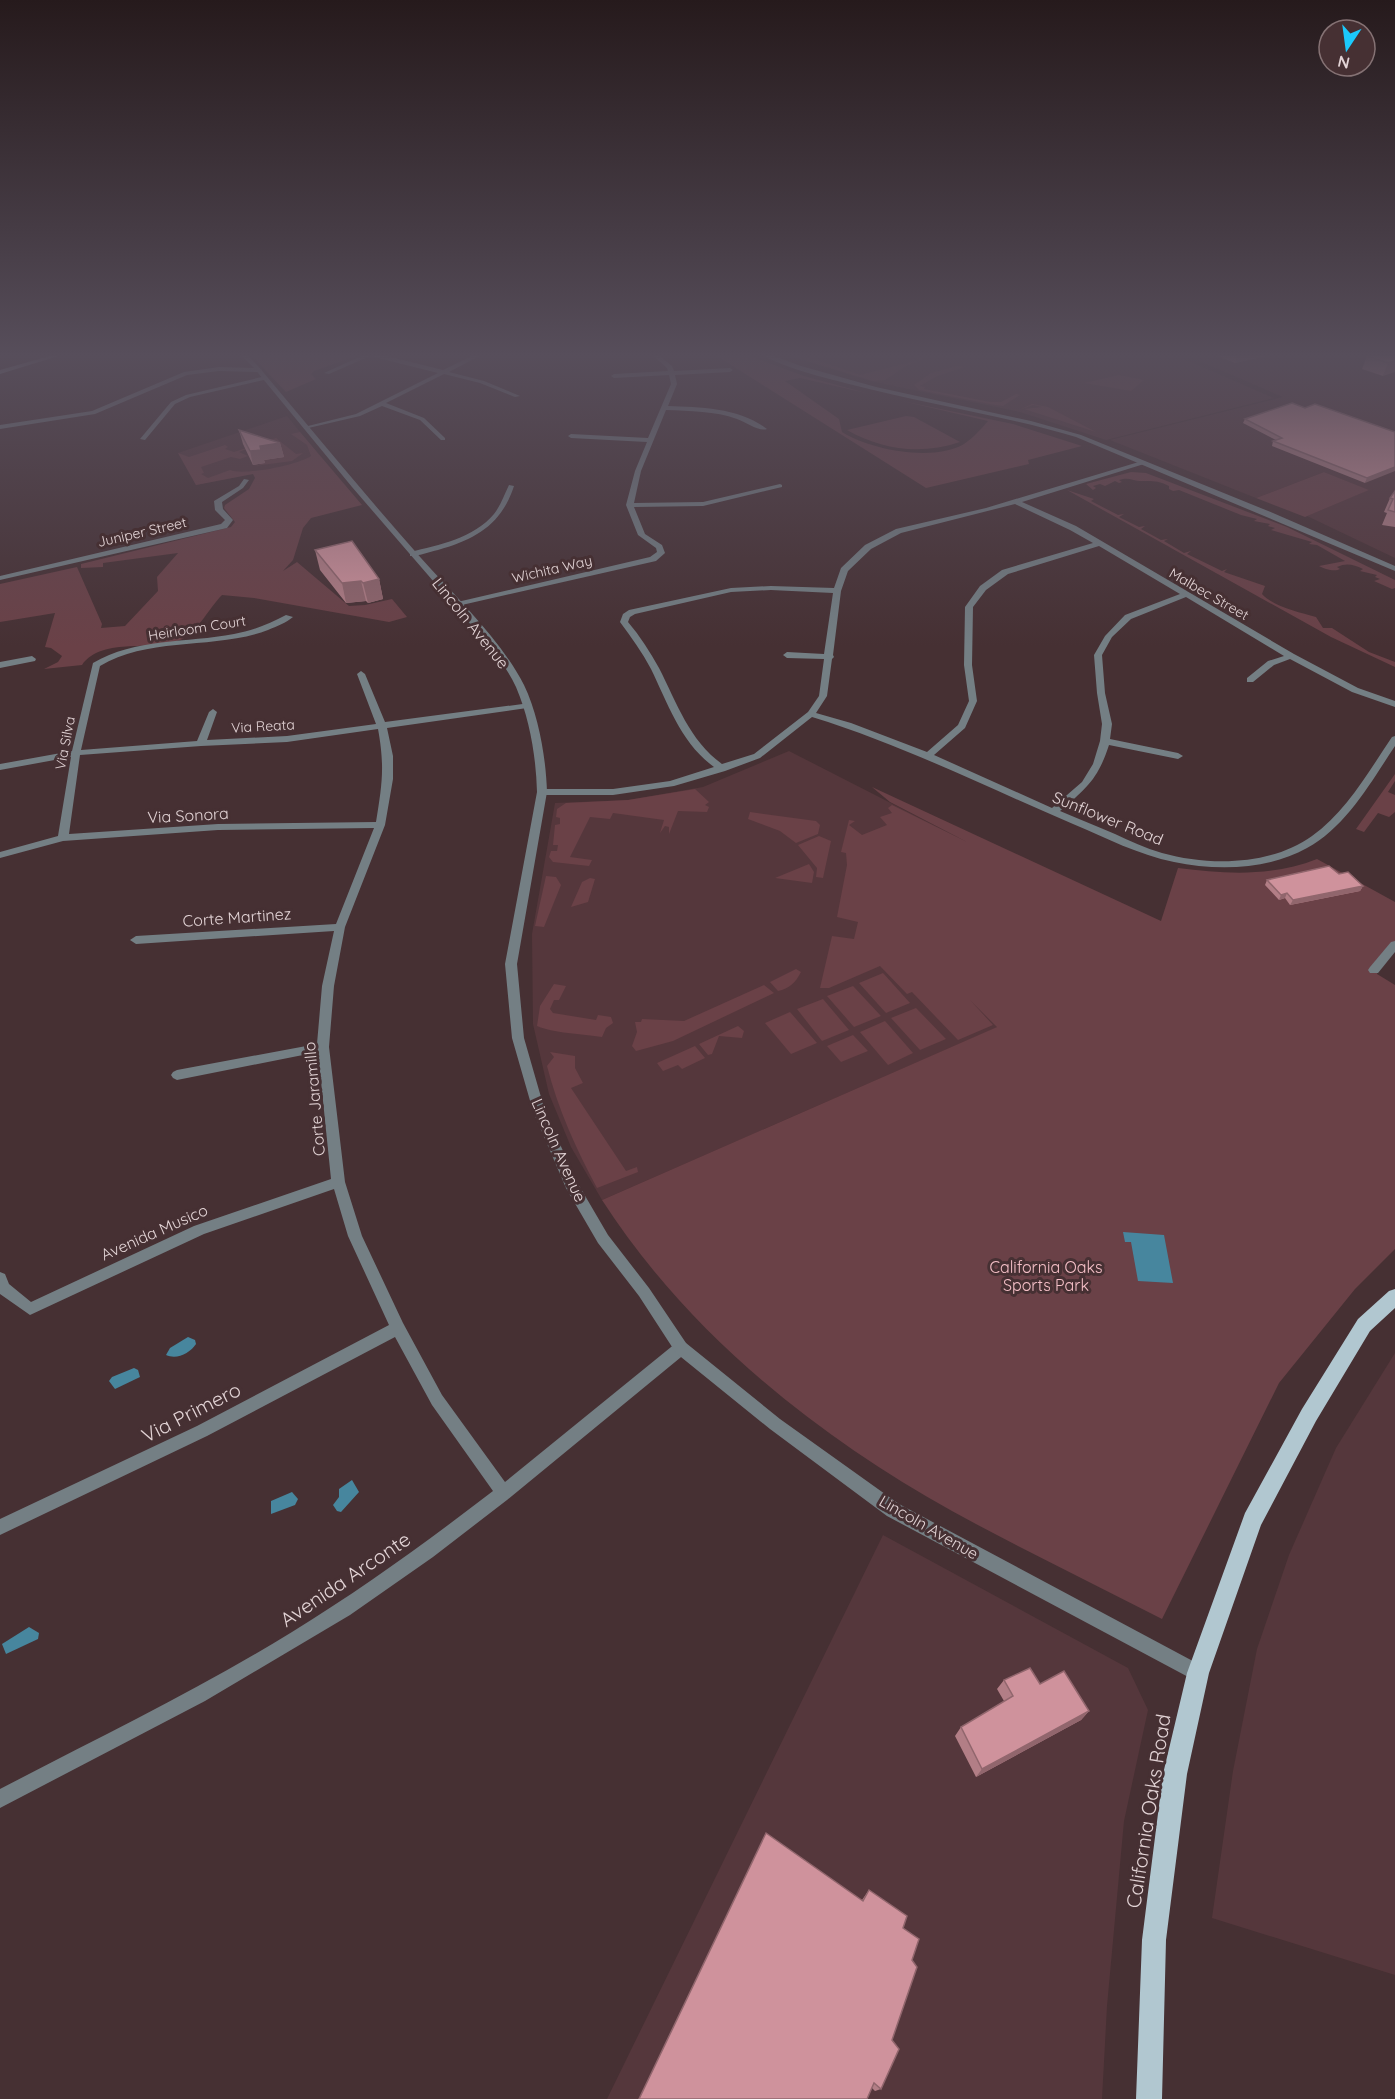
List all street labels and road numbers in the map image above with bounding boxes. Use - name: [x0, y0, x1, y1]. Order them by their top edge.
- street label: Juniper Street: [96, 513, 189, 551]
- street label: Wichita Way: [510, 551, 594, 587]
- street label: Malbec Street: [1166, 564, 1252, 624]
- street label: Lincoln Avenue: [428, 574, 514, 672]
- street label: Heirloom Court: [147, 611, 247, 645]
- street label: Via Silva: [51, 715, 79, 771]
- street label: Via Reata: [231, 715, 295, 737]
- street label: Sunflower Road: [1050, 787, 1166, 849]
- street label: Via Sonora: [147, 803, 229, 827]
- street label: Corte Martinez: [182, 903, 292, 931]
- street label: Corte Jaramillo: [299, 1041, 329, 1157]
- street label: Lincoln Avenue: [527, 1095, 591, 1205]
- street label: Avenida Musico: [97, 1199, 211, 1265]
- street label: Via Primero: [137, 1376, 245, 1448]
- street label: Lincoln Avenue: [876, 1491, 982, 1563]
- street label: Avenida Arconte: [275, 1526, 415, 1632]
- street label: California Oaks Road: [1120, 1712, 1176, 1910]

